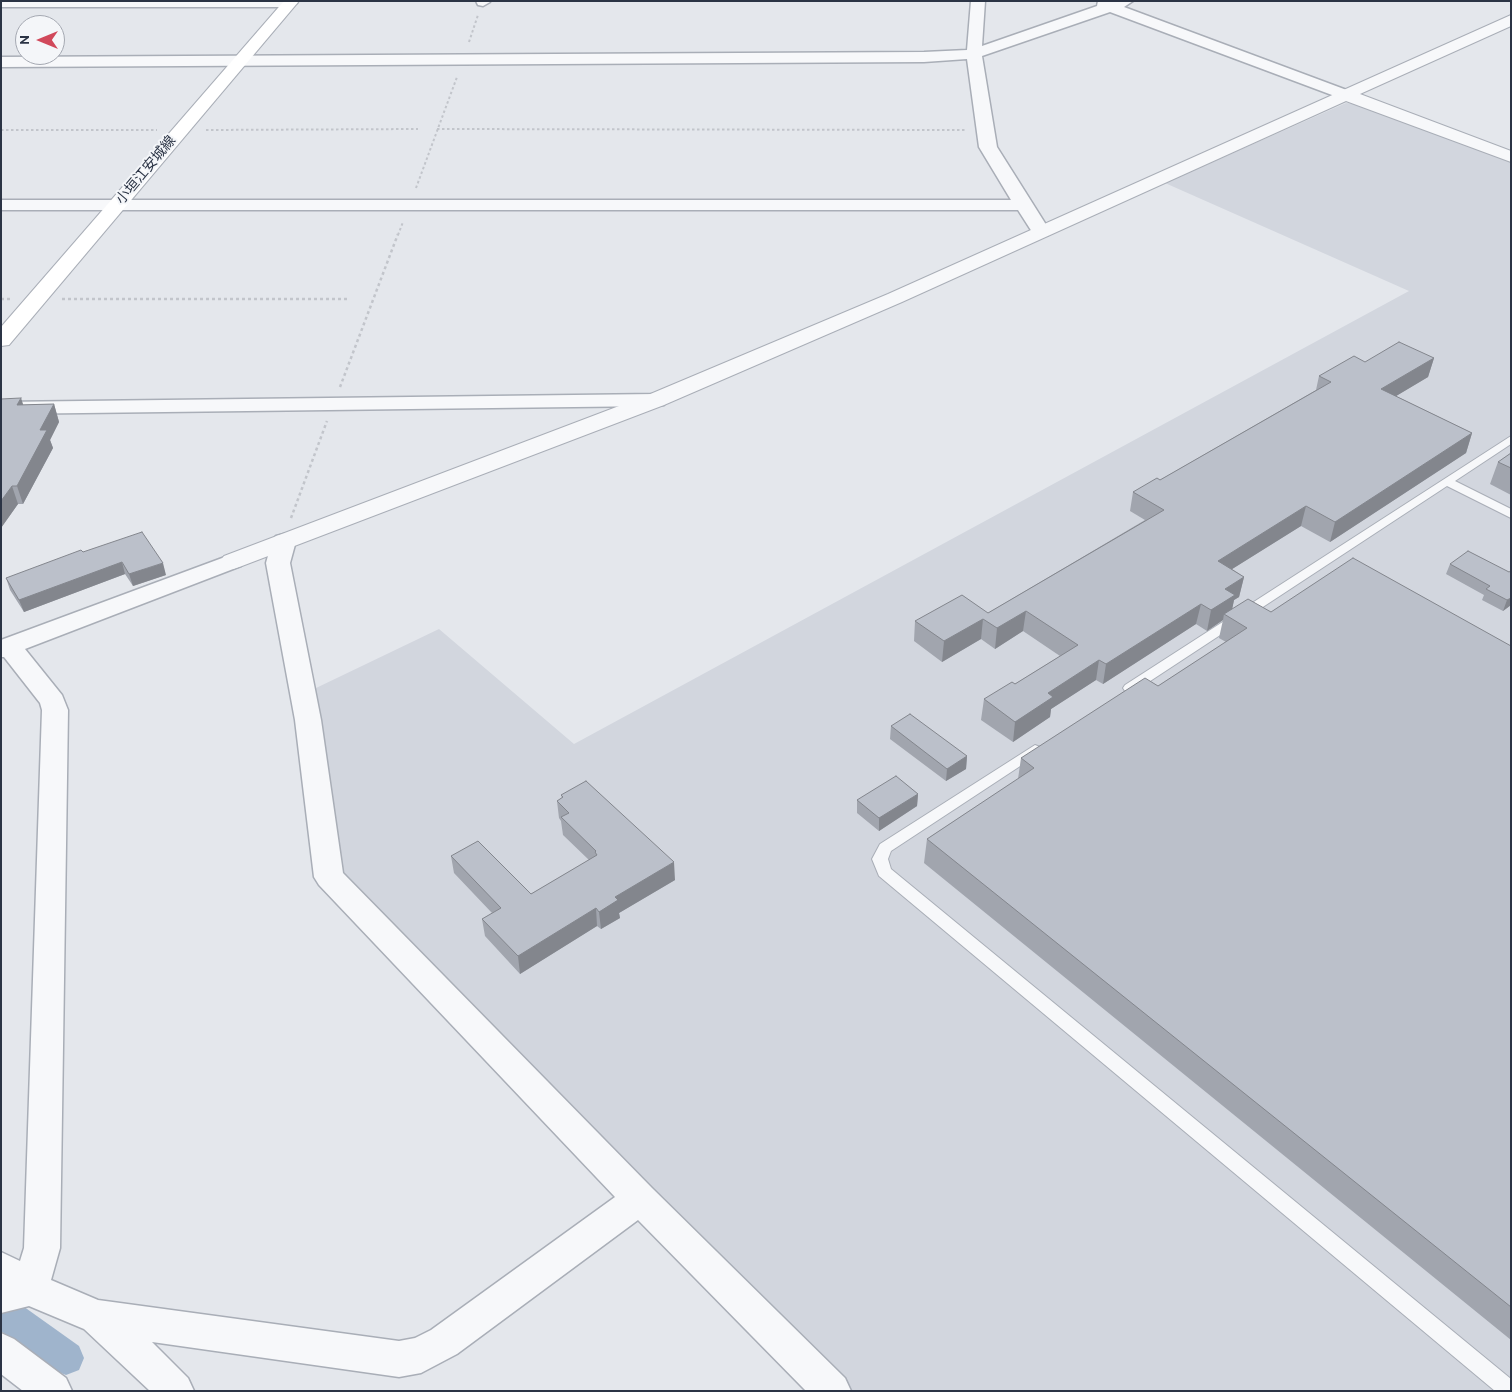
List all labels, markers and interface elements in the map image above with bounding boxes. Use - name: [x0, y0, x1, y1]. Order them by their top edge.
- north arrow: [15, 15, 65, 65]
- text: N: [17, 35, 34, 45]
- street label: 小垣江安城線: [114, 133, 180, 209]

